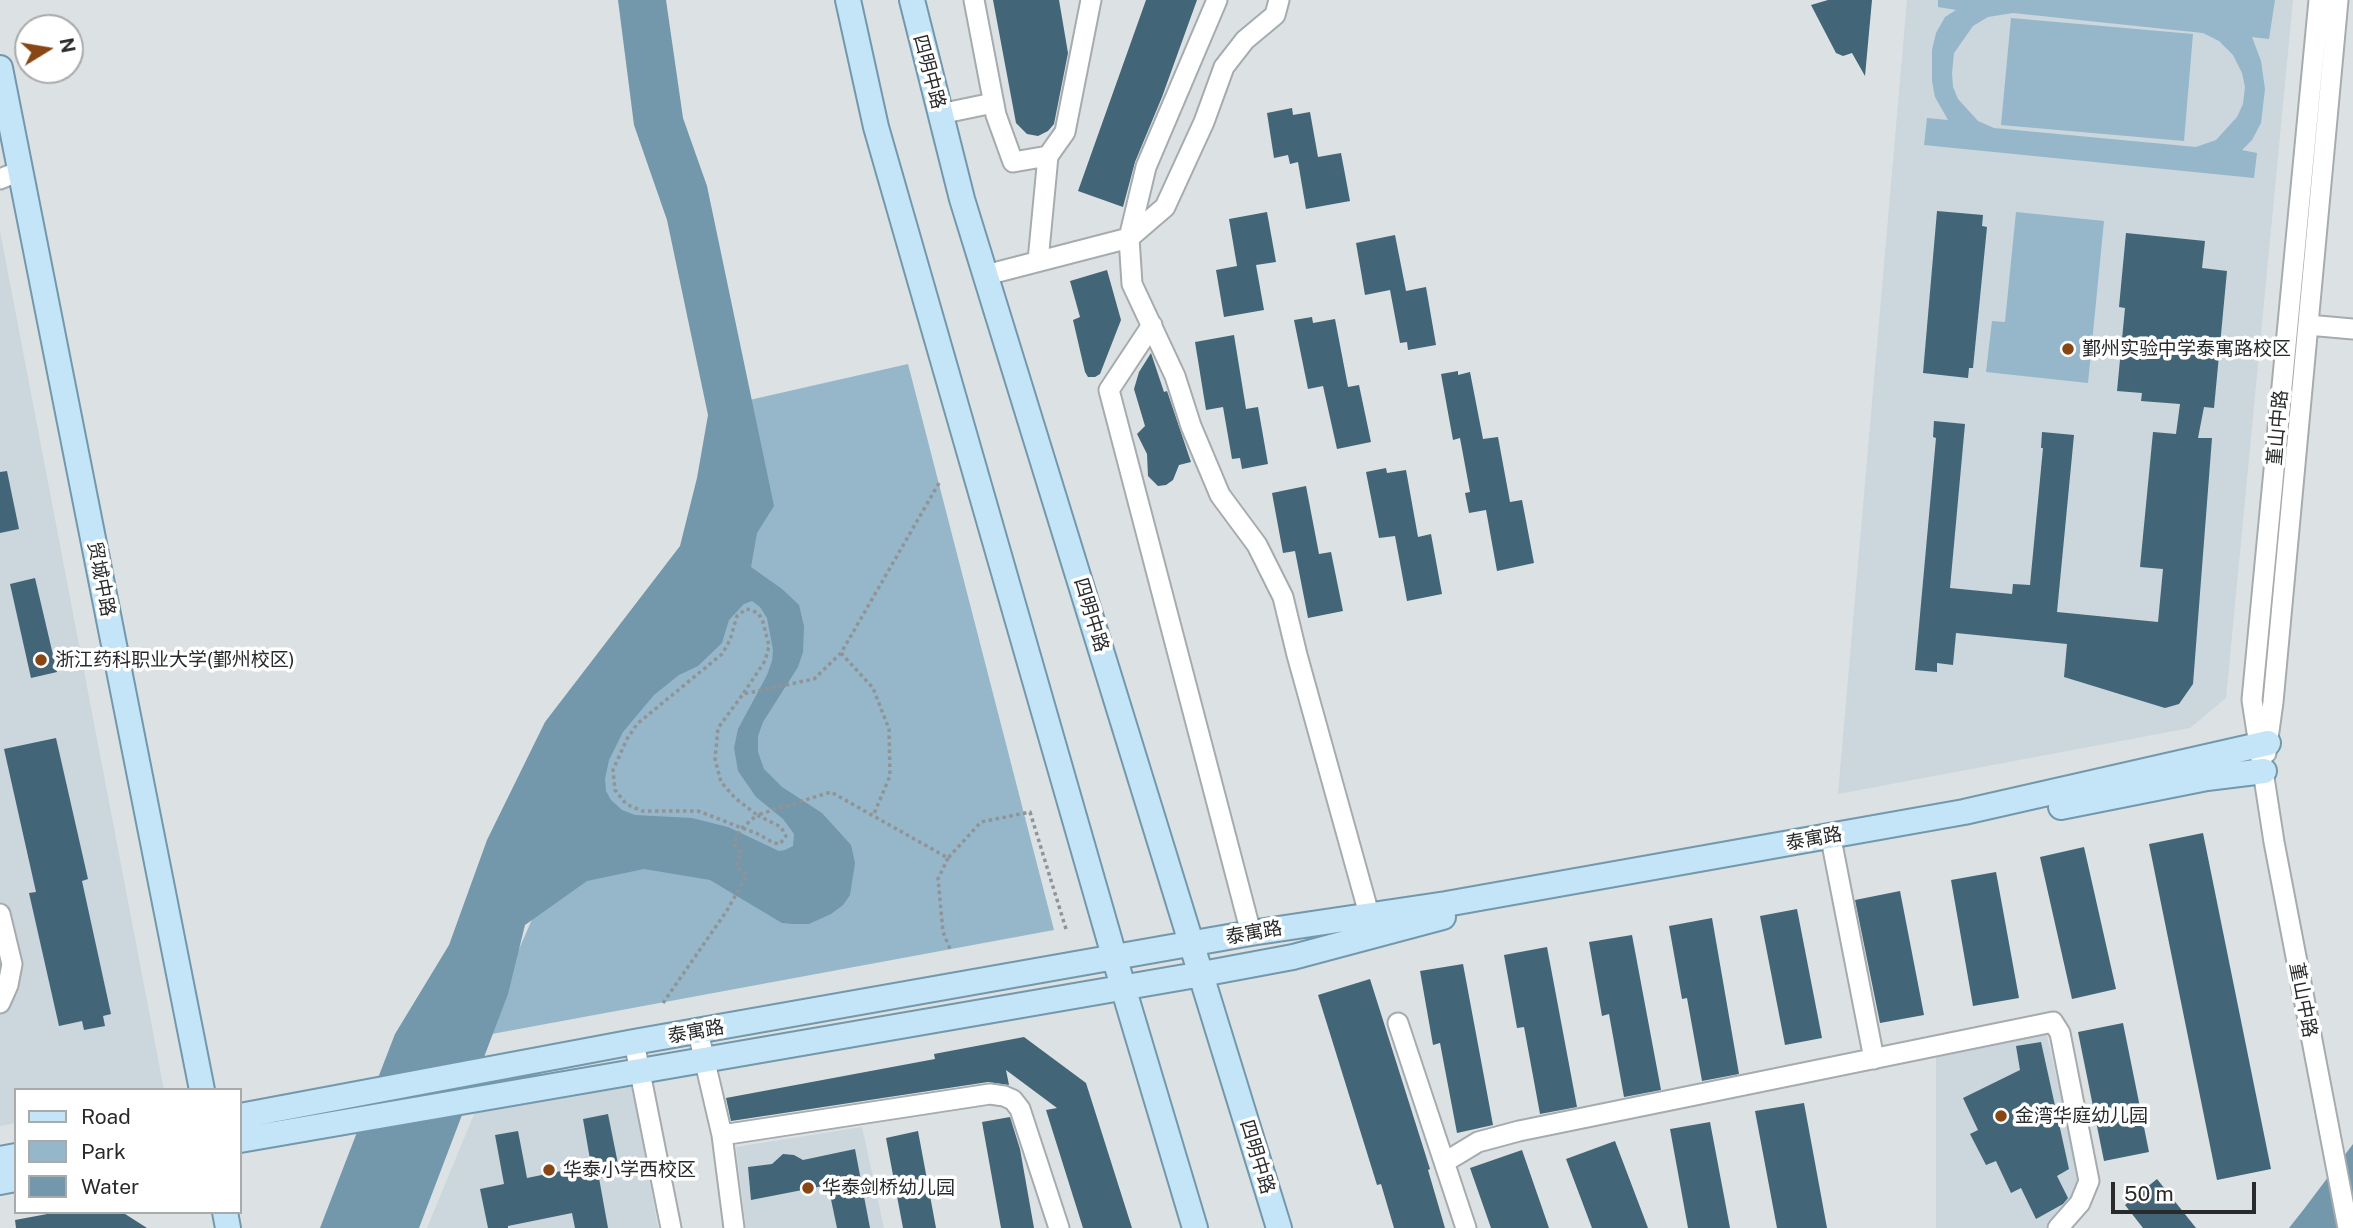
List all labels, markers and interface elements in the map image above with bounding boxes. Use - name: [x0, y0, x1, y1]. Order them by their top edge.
- north arrow: [14, 14, 84, 84]
- street label: 四明中路: [908, 32, 950, 112]
- text: N: [55, 36, 80, 55]
- place label: 鄞州实验中学泰寓路校区: [2082, 338, 2291, 360]
- marker: 鄞州实验中学泰寓路校区: [2060, 341, 2076, 357]
- street label: 堇山中路: [2263, 389, 2293, 467]
- street label: 贸城中路: [83, 540, 119, 618]
- street label: 四明中路: [1069, 575, 1113, 655]
- place label: 浙江药科职业大学(鄞州校区): [55, 649, 295, 671]
- marker: 浙江药科职业大学(鄞州校区): [33, 652, 49, 668]
- street label: 泰寓路: [1784, 823, 1844, 855]
- street label: 泰寓路: [1224, 917, 1284, 949]
- street label: 堇山中路: [2285, 961, 2321, 1039]
- street label: 泰寓路: [666, 1016, 726, 1048]
- legend: [14, 1088, 242, 1214]
- text: Road: [81, 1104, 131, 1129]
- place label: 金湾华庭幼儿园: [2015, 1105, 2148, 1127]
- marker: 金湾华庭幼儿园: [1993, 1108, 2009, 1124]
- street label: 四明中路: [1235, 1117, 1279, 1197]
- text: Park: [81, 1139, 126, 1164]
- place label: 华泰小学西校区: [563, 1159, 696, 1181]
- marker: 华泰小学西校区: [541, 1162, 557, 1178]
- scale bar: [2115, 1168, 2260, 1212]
- text: Water: [81, 1174, 139, 1199]
- place label: 华泰剑桥幼儿园: [822, 1177, 955, 1199]
- marker: 华泰剑桥幼儿园: [800, 1180, 816, 1196]
- text: 50 m: [2124, 1181, 2174, 1206]

